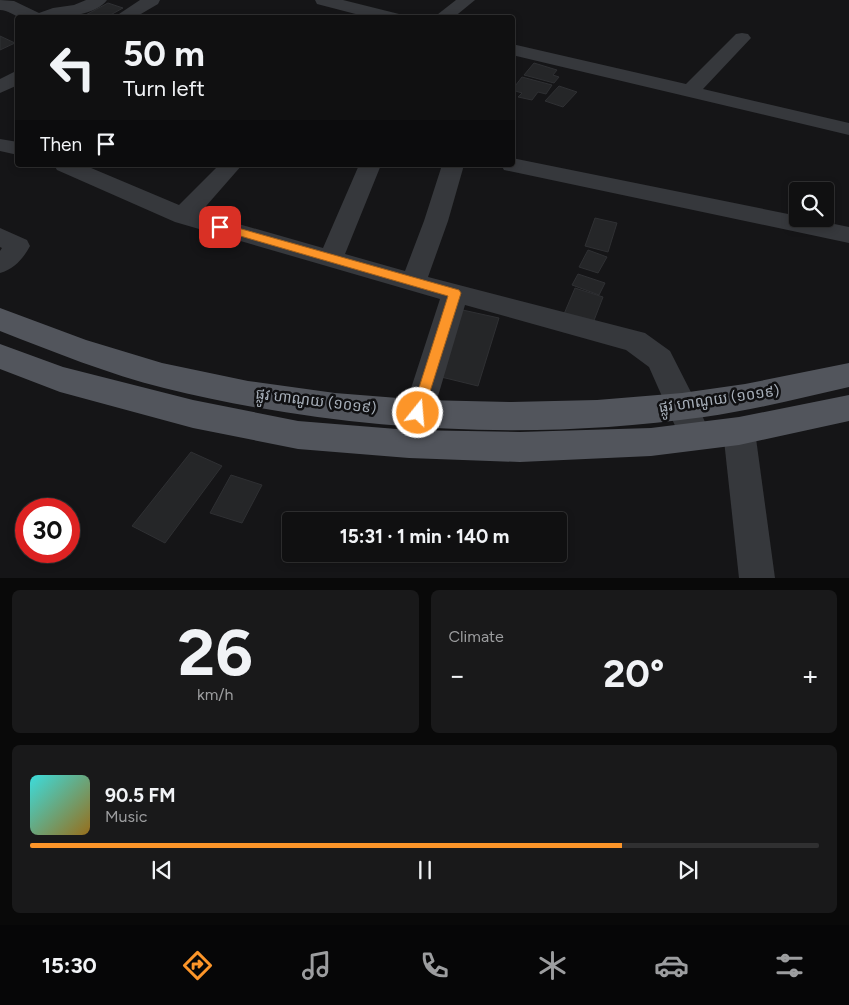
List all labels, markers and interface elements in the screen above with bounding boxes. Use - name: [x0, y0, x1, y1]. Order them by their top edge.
- text: 50 m: [123, 33, 205, 75]
- icon: left: [40, 35, 105, 100]
- text: Turn left: [123, 75, 205, 102]
- icon: arrive: [92, 130, 120, 158]
- text: Then: [40, 133, 82, 156]
- map controls: [789, 182, 834, 227]
- button: search: [789, 182, 834, 227]
- pin: [199, 206, 241, 248]
- icon: arrive: [206, 213, 234, 241]
- street label: ផ្លូវ ហាណូយ (១០១៩): [658, 382, 781, 421]
- street label: ផ្លូវ ហាណូយ (១០១៩): [254, 385, 377, 422]
- position arrow: [391, 386, 443, 438]
- speed limit sign: 30: [15, 498, 80, 563]
- text: 15:31 · 1 min · 140 m: [340, 525, 509, 548]
- text: 26: [178, 613, 253, 691]
- text: Climate: [449, 627, 504, 646]
- text: 20°: [603, 651, 664, 697]
- text: −: [449, 658, 466, 692]
- text: +: [802, 658, 819, 692]
- text: km/h: [197, 685, 234, 704]
- text: 90.5 FM: [105, 784, 175, 807]
- text: Music: [105, 807, 147, 826]
- icon: previous: [148, 856, 176, 884]
- icon: pause: [411, 856, 439, 884]
- icon: next: [674, 856, 702, 884]
- icon: directions: [180, 948, 215, 983]
- icon: music: [299, 948, 334, 983]
- icon: phone: [417, 948, 452, 983]
- icon: climate: [535, 948, 570, 983]
- icon: car: [654, 948, 689, 983]
- icon: filters: [772, 948, 807, 983]
- text: 15:30: [42, 952, 97, 979]

